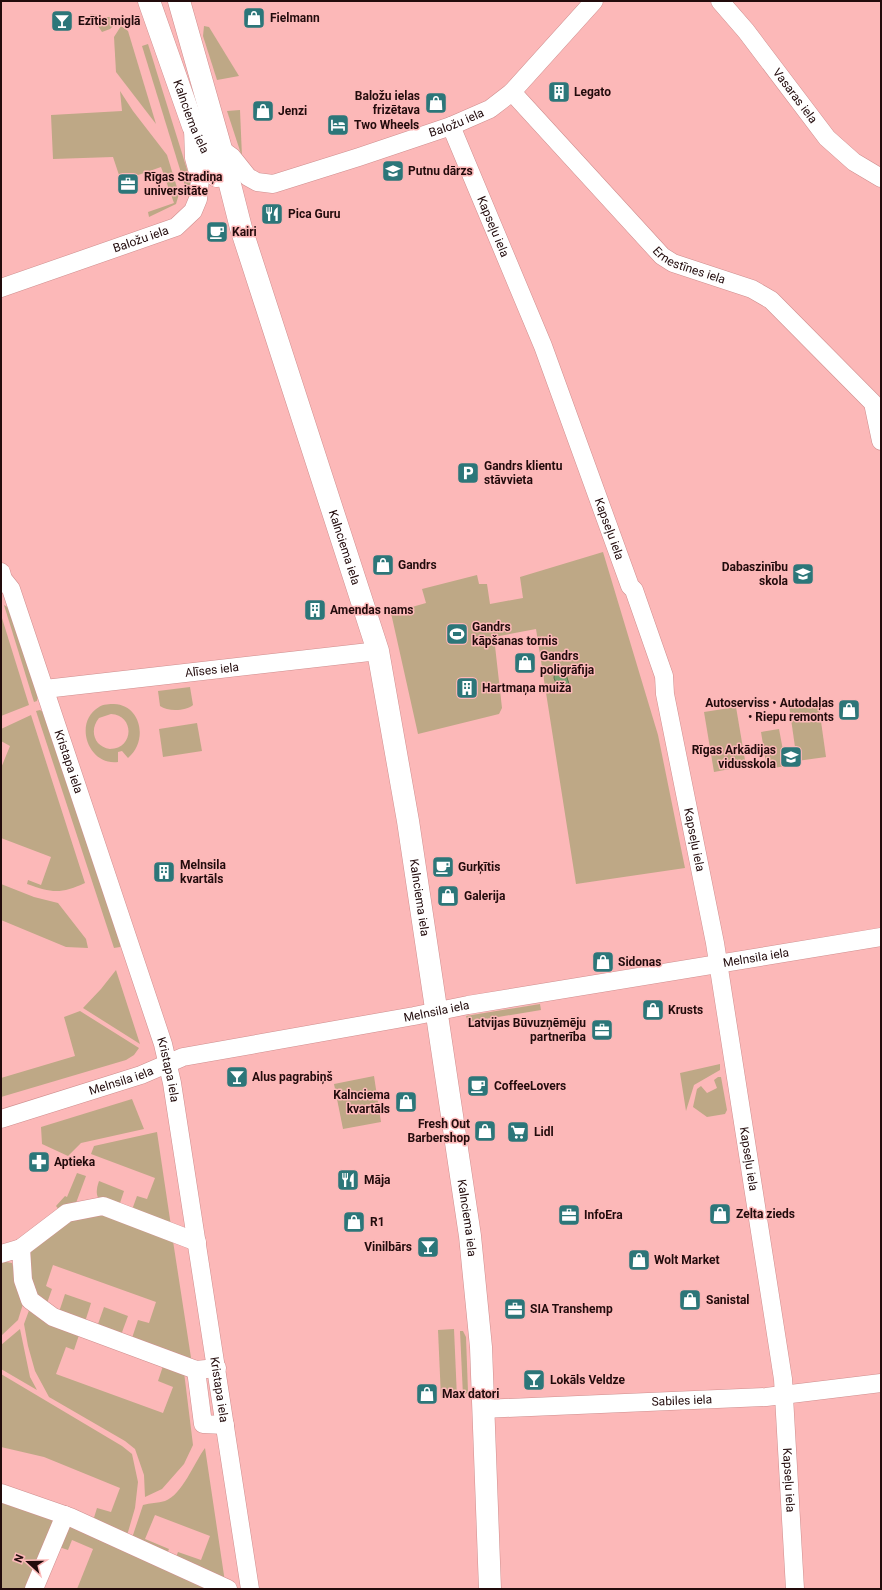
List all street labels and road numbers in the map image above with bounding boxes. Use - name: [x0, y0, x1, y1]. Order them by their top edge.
- street label: Vasaras iela: [770, 66, 820, 126]
- street label: Kalnciema iela: [170, 78, 212, 156]
- street label: Baložu iela: [427, 106, 486, 140]
- street label: Kapseļu iela: [474, 194, 512, 259]
- street label: Baložu iela: [111, 223, 170, 255]
- street label: Ernestīnes iela: [650, 244, 727, 287]
- street label: Kapseļu iela: [592, 496, 627, 562]
- street label: Kalnciema iela: [326, 508, 363, 587]
- street label: Alīses iela: [184, 660, 240, 680]
- street label: Kristapa iela: [52, 728, 86, 795]
- street label: Kapseļu iela: [681, 807, 707, 873]
- street label: Kalnciema iela: [407, 858, 432, 937]
- street label: Melnsila iela: [722, 945, 790, 970]
- street label: Melnsila iela: [403, 998, 471, 1025]
- street label: Kristapa iela: [154, 1035, 182, 1103]
- street label: Melnsila iela: [87, 1064, 155, 1098]
- street label: Kapseļu iela: [737, 1126, 761, 1192]
- street label: Kalnciema iela: [455, 1178, 479, 1257]
- street label: Kristapa iela: [207, 1356, 231, 1423]
- street label: Sabiles iela: [651, 1392, 712, 1409]
- street label: Kapseļu iela: [780, 1447, 798, 1513]

